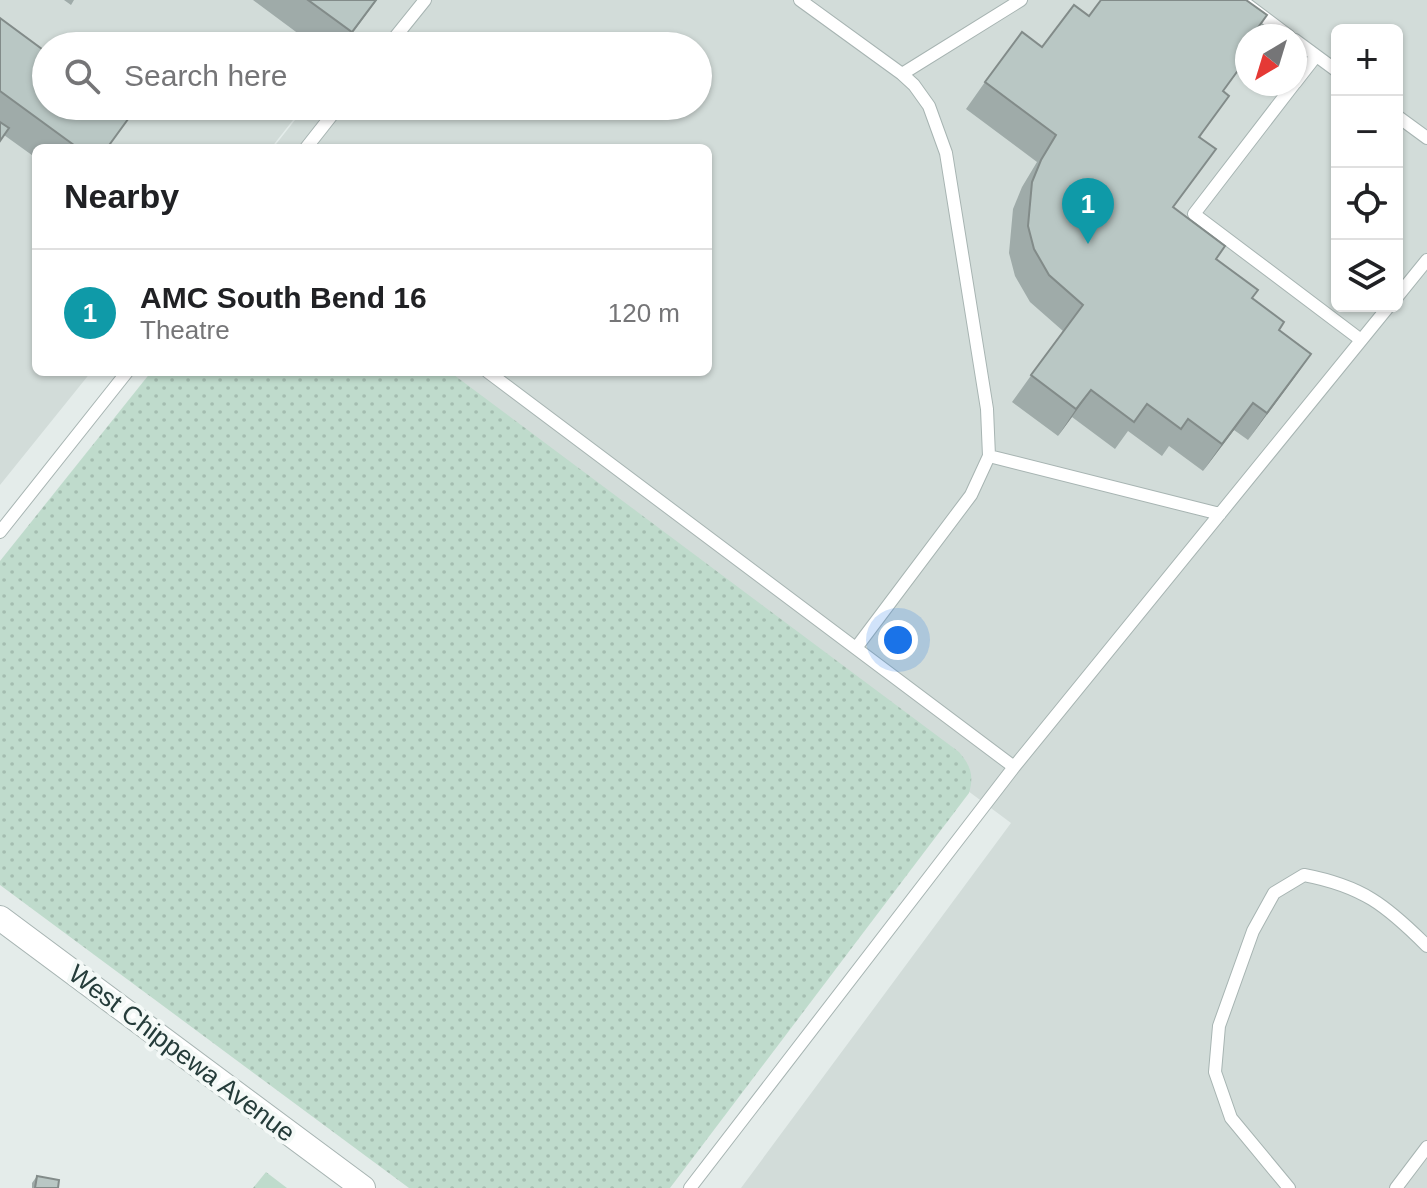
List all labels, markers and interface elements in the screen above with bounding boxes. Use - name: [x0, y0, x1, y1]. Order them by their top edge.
- north arrow: [1235, 24, 1307, 96]
- map controls: [1331, 24, 1403, 312]
- button: +: [1331, 24, 1403, 96]
- search box: [32, 32, 712, 120]
- icon: search: [60, 54, 104, 98]
- text: Search here: [124, 59, 287, 92]
- button: −: [1331, 96, 1403, 168]
- button: locate: [1331, 168, 1403, 240]
- text: Nearby: [64, 177, 179, 215]
- pin: 1: [1062, 178, 1114, 244]
- button: layers: [1331, 240, 1403, 312]
- text: AMC South Bend 16: [140, 281, 427, 314]
- text: 1: [83, 298, 97, 328]
- text: 120 m: [608, 298, 680, 328]
- text: Theatre: [140, 315, 230, 345]
- your location: [878, 620, 918, 660]
- street label: West Chippewa Avenue: [63, 958, 301, 1148]

